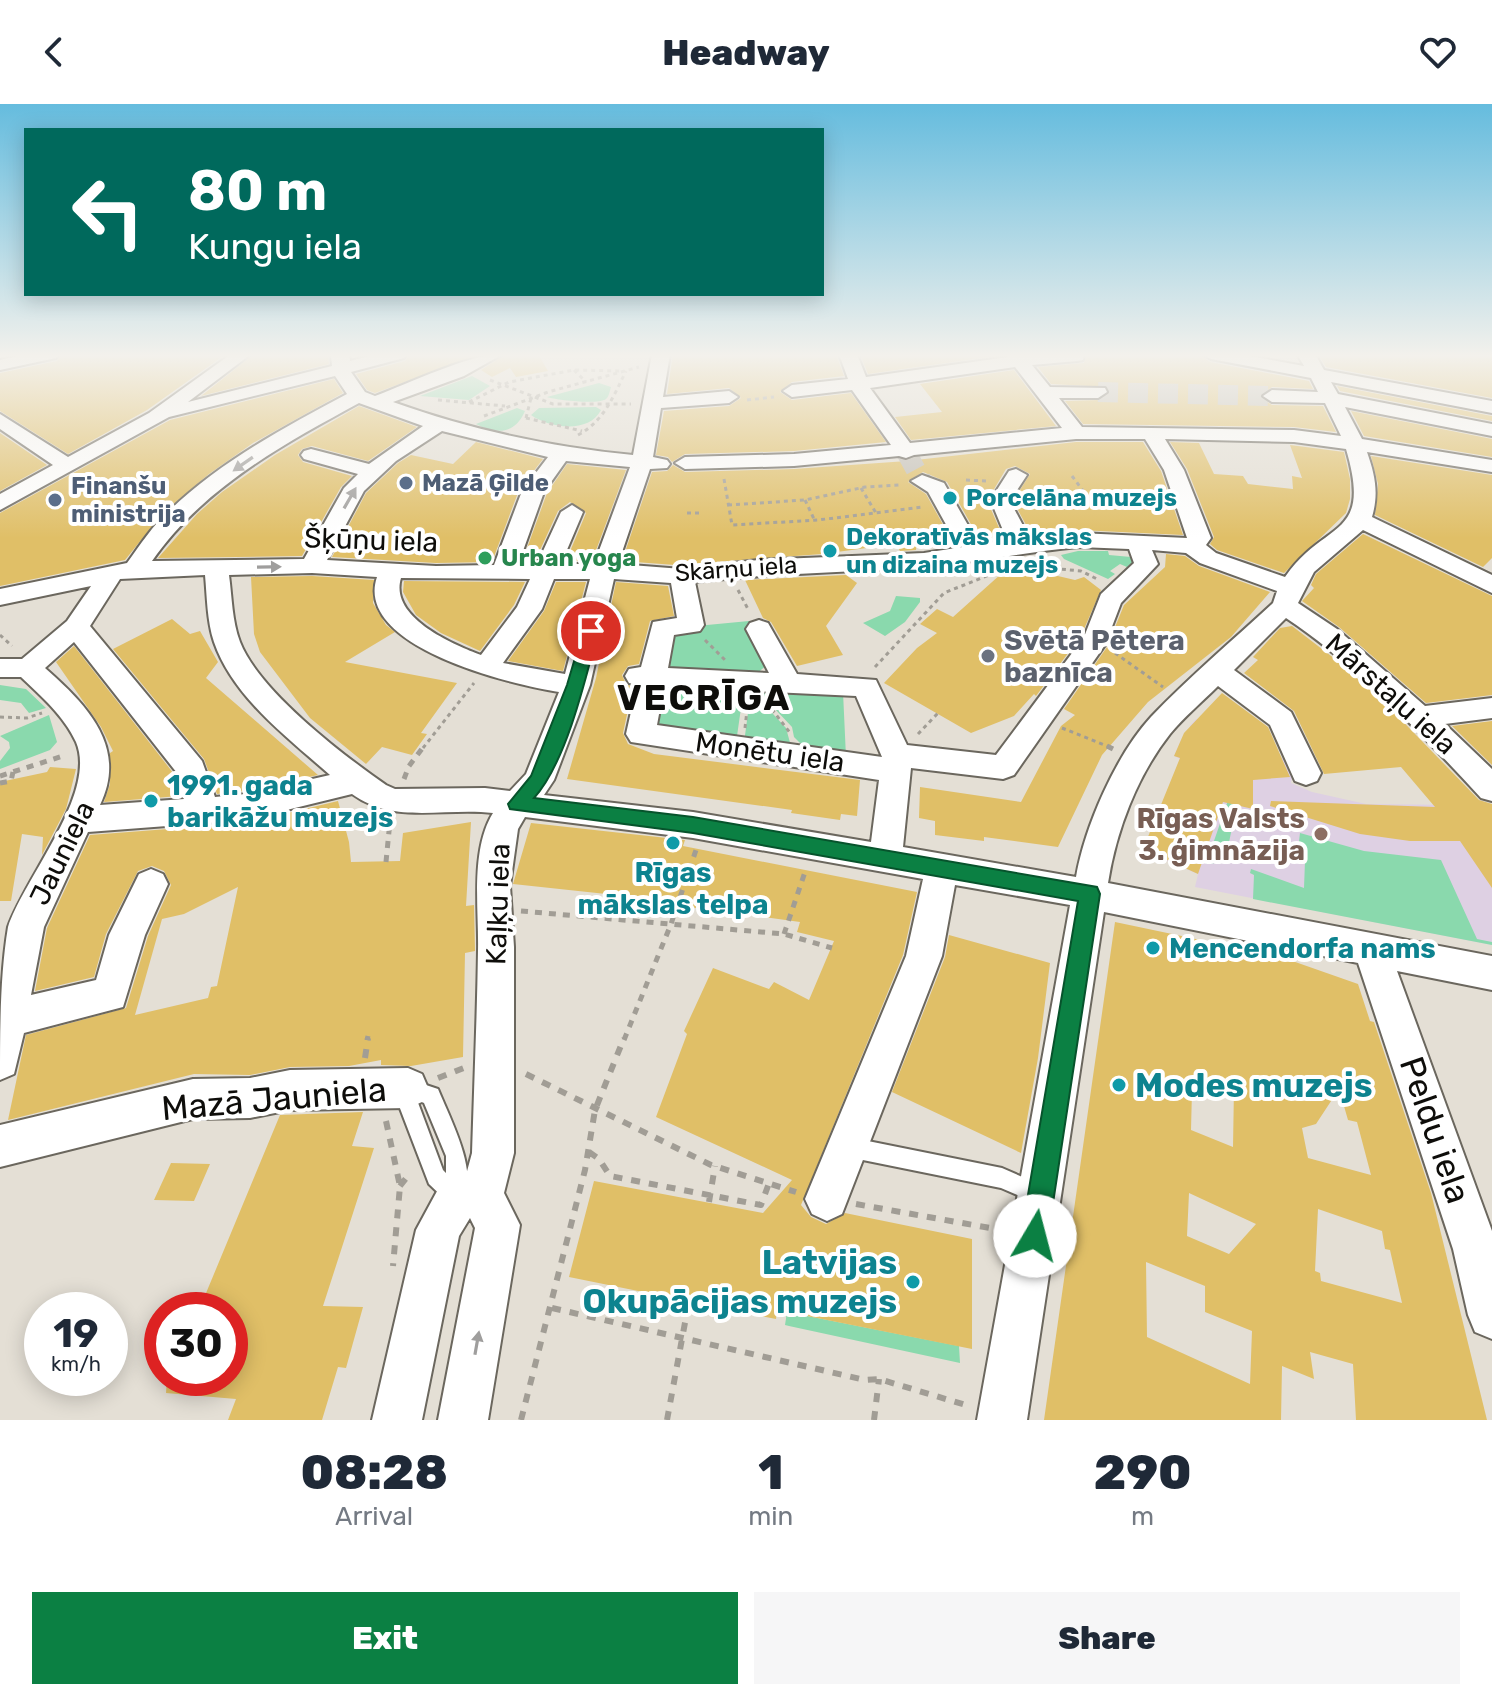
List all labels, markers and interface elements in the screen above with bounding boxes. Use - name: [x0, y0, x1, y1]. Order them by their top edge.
- icon: back: [32, 30, 76, 74]
- icon: heart: [1416, 30, 1460, 74]
- text: Headway: [662, 31, 830, 74]
- text: 80 m: [188, 158, 327, 224]
- icon: left: [56, 160, 160, 264]
- text: Kungu iela: [188, 225, 362, 268]
- one-way arrow: [233, 456, 254, 471]
- place label: Mazā Ģilde: [422, 469, 549, 497]
- place label: Finanšu ministrija: [71, 472, 186, 528]
- marker: Mazā Ģilde: [397, 474, 415, 492]
- place label: Porcelāna muzejs: [966, 484, 1177, 512]
- one-way arrow: [343, 487, 357, 509]
- marker: Porcelāna muzejs: [941, 489, 959, 507]
- marker: Finanšu ministrija: [46, 491, 64, 509]
- street label: Šķūņu iela: [303, 521, 439, 559]
- place label: Dekoratīvās mākslas un dizaina muzejs: [846, 523, 1092, 579]
- marker: Dekoratīvās mākslas un dizaina muzejs: [821, 542, 839, 560]
- place label: Urban yoga: [501, 544, 636, 572]
- marker: Urban yoga: [476, 549, 494, 567]
- street label: Skārņu iela: [674, 551, 798, 587]
- one-way arrow: [257, 561, 282, 573]
- pin: [557, 597, 625, 665]
- icon: arrive: [569, 609, 613, 653]
- place label: Svētā Pētera baznīca: [1004, 624, 1185, 689]
- street label: Mārstaļu iela: [1319, 627, 1463, 761]
- marker: Svētā Pētera baznīca: [979, 647, 997, 665]
- district label: VECRĪGA: [617, 676, 791, 719]
- street label: Monētu iela: [693, 725, 847, 779]
- place label: 1991. gada barikāžu muzejs: [167, 769, 393, 834]
- marker: 1991. gada barikāžu muzejs: [142, 792, 160, 810]
- street label: Jauniela: [23, 796, 101, 910]
- place label: Rīgas Valsts 3. ģimnāzija: [1136, 802, 1305, 867]
- marker: Rīgas Valsts 3. ģimnāzija: [1312, 825, 1330, 843]
- marker: Rīgas mākslas telpa: [664, 834, 682, 852]
- street label: Kaļķu iela: [479, 843, 517, 965]
- place label: Rīgas mākslas telpa: [577, 856, 769, 921]
- place label: Mencendorfa nams: [1169, 932, 1436, 965]
- marker: Mencendorfa nams: [1144, 939, 1162, 957]
- street label: Peldu iela: [1391, 1051, 1479, 1209]
- place label: Modes muzejs: [1135, 1065, 1373, 1106]
- street label: Mazā Jauniela: [160, 1069, 388, 1129]
- marker: Modes muzejs: [1110, 1076, 1128, 1094]
- position arrow: [993, 1194, 1077, 1278]
- place label: Latvijas Okupācijas muzejs: [583, 1242, 897, 1322]
- marker: Latvijas Okupācijas muzejs: [904, 1273, 922, 1291]
- speed limit sign: 30: [144, 1292, 248, 1396]
- text: 19: [53, 1310, 99, 1357]
- one-way arrow: [471, 1330, 483, 1355]
- text: km/h: [51, 1352, 101, 1376]
- text: 08:28: [300, 1444, 448, 1501]
- text: 1: [758, 1444, 783, 1501]
- text: 290: [1094, 1444, 1192, 1501]
- text: Arrival: [335, 1501, 413, 1532]
- text: min: [748, 1501, 793, 1532]
- text: m: [1131, 1501, 1154, 1532]
- button: Exit: [32, 1592, 738, 1684]
- button: Share: [754, 1592, 1460, 1684]

